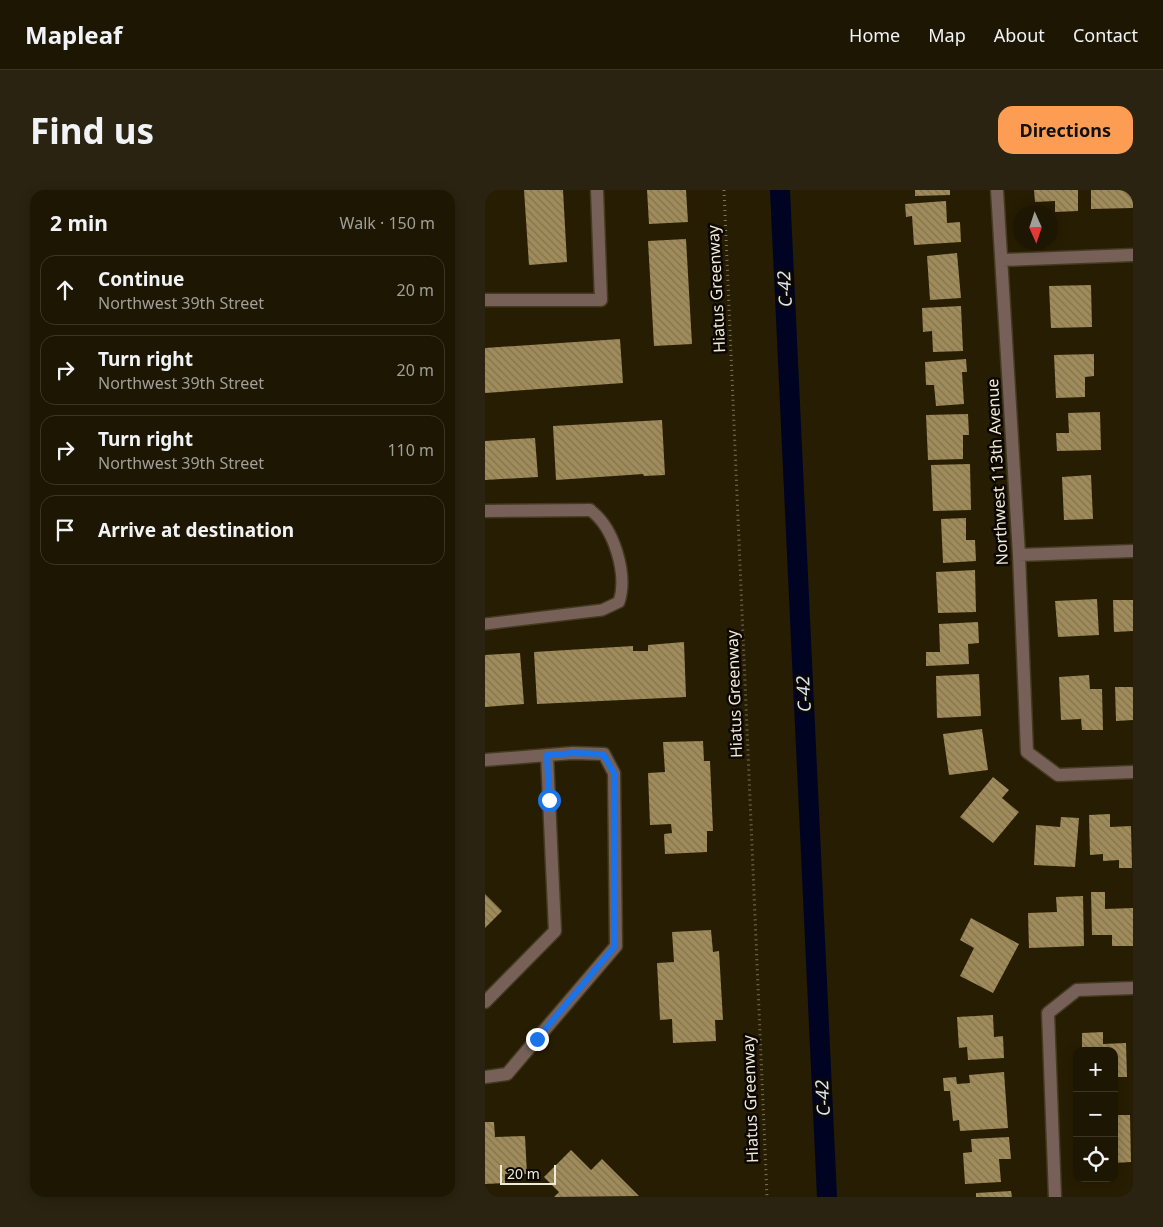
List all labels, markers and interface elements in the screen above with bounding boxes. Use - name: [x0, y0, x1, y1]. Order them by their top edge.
- text: Mapleaf: [25, 18, 122, 51]
- text: Home: [849, 23, 900, 47]
- text: Map: [928, 23, 966, 47]
- text: About: [994, 23, 1045, 47]
- text: Contact: [1073, 23, 1138, 47]
- button: Directions: [998, 106, 1133, 154]
- text: Find us: [30, 107, 154, 154]
- north arrow: [1013, 205, 1058, 250]
- text: 2 min: [50, 209, 108, 237]
- text: Walk · 150 m: [340, 212, 435, 234]
- street label: Hiatus Greenway: [702, 224, 730, 354]
- text: Continue: [98, 266, 184, 292]
- water label: C-42: [771, 270, 797, 308]
- icon: ahead: [51, 276, 79, 304]
- text: 20 m: [397, 279, 434, 301]
- text: Northwest 39th Street: [98, 292, 264, 314]
- text: Turn right: [98, 346, 193, 372]
- icon: right: [51, 356, 79, 384]
- text: 20 m: [397, 359, 434, 381]
- text: Northwest 39th Street: [98, 372, 264, 394]
- street label: Northwest 113th Avenue: [981, 378, 1013, 566]
- text: Turn right: [98, 426, 193, 452]
- icon: right: [51, 436, 79, 464]
- text: 110 m: [387, 439, 434, 461]
- text: Northwest 39th Street: [98, 452, 264, 474]
- icon: arrive: [51, 516, 79, 544]
- text: Arrive at destination: [98, 517, 294, 543]
- street label: Hiatus Greenway: [721, 629, 747, 758]
- water label: C-42: [790, 675, 816, 713]
- route start: [538, 789, 561, 812]
- route end: [526, 1028, 549, 1051]
- street label: Hiatus Greenway: [737, 1034, 763, 1163]
- map controls: [1073, 1047, 1118, 1182]
- button: +: [1073, 1047, 1118, 1092]
- water label: C-42: [809, 1079, 835, 1117]
- button: −: [1073, 1092, 1118, 1137]
- button: locate: [1073, 1137, 1118, 1182]
- scale bar: [500, 1162, 556, 1185]
- text: 20 m: [507, 1164, 540, 1183]

